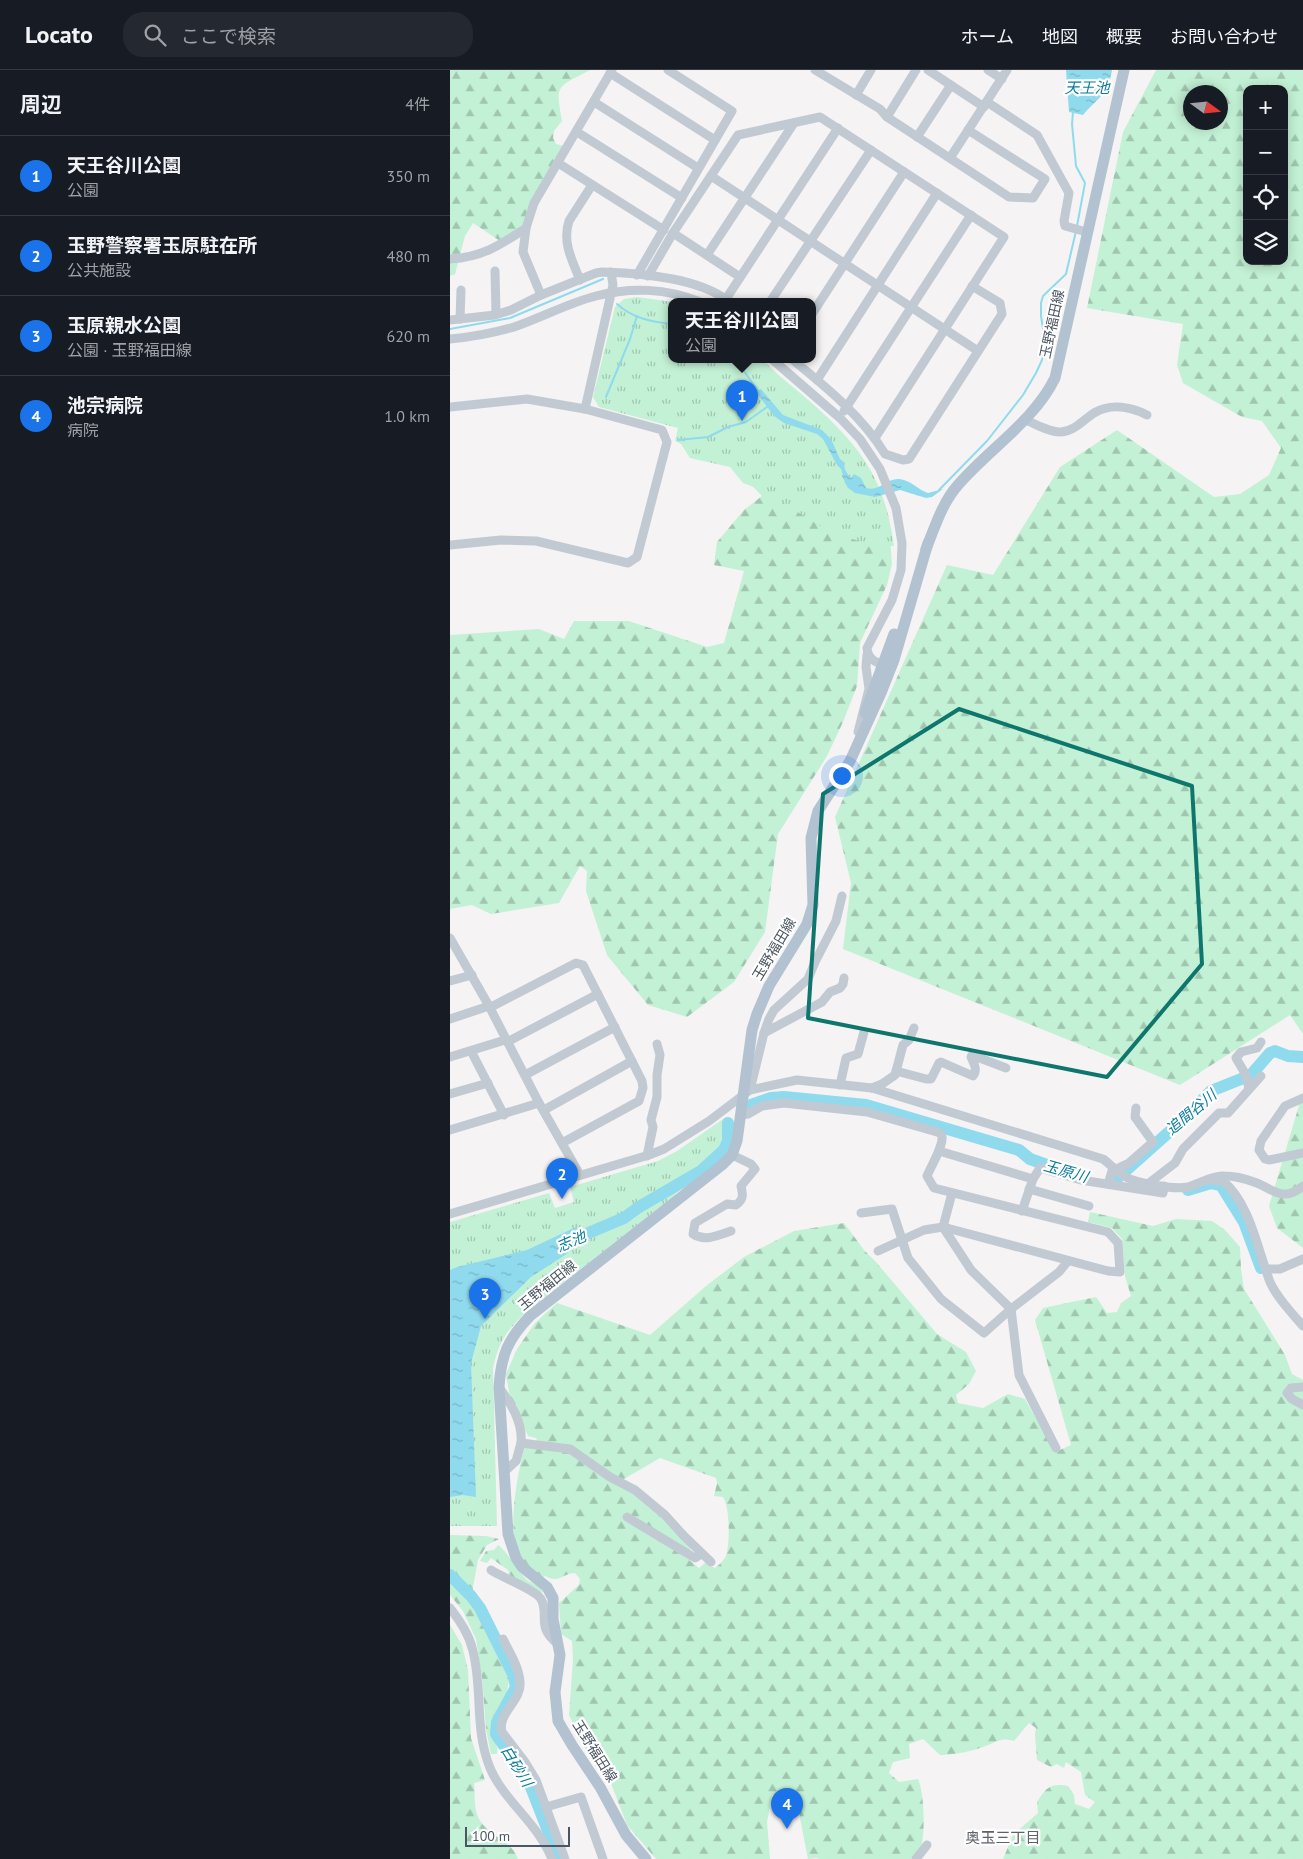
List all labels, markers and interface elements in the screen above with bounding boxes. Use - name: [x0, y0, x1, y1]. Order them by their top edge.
- search box: [123, 12, 473, 57]
- text: Locato: [25, 19, 93, 50]
- icon: search: [141, 21, 169, 49]
- text: ここで検索: [181, 24, 276, 48]
- text: ホーム: [961, 25, 1014, 48]
- text: 地図: [1042, 25, 1078, 48]
- text: 概要: [1106, 25, 1142, 48]
- text: お問い合わせ: [1170, 25, 1278, 48]
- water label: 天王池: [1064, 78, 1111, 97]
- north arrow: [1183, 85, 1228, 130]
- map controls: [1243, 85, 1288, 265]
- button: +: [1243, 85, 1288, 130]
- text: 周辺: [20, 91, 62, 118]
- text: 4件: [405, 94, 430, 114]
- button: −: [1243, 130, 1288, 175]
- text: 天王谷川公園: [67, 153, 181, 177]
- text: 1: [31, 166, 41, 186]
- text: 350 m: [387, 166, 430, 186]
- button: locate: [1243, 175, 1288, 220]
- text: 公園: [67, 180, 99, 200]
- button: layers: [1243, 220, 1288, 265]
- text: 玉野警察署玉原駐在所: [67, 233, 257, 257]
- text: 2: [31, 246, 41, 266]
- text: 480 m: [387, 246, 430, 266]
- text: 公共施設: [67, 260, 131, 280]
- street label: 玉野福田線: [1036, 288, 1068, 360]
- popup: [668, 298, 816, 363]
- text: 天王谷川公園: [685, 308, 799, 332]
- text: 玉原親水公園: [67, 313, 181, 337]
- text: 3: [31, 326, 41, 346]
- text: 620 m: [387, 326, 430, 346]
- text: 公園: [685, 335, 717, 355]
- text: 公園 · 玉野福田線: [67, 340, 192, 360]
- pin: 1: [726, 380, 758, 421]
- text: 池宗病院: [67, 393, 143, 417]
- text: 4: [31, 406, 41, 426]
- text: 1.0 km: [384, 406, 430, 426]
- text: 病院: [67, 420, 99, 440]
- your location: [829, 763, 855, 789]
- street label: 玉野福田線: [748, 914, 800, 984]
- water label: 追間谷川: [1162, 1084, 1222, 1139]
- water label: 玉原川: [1042, 1156, 1092, 1187]
- pin: 2: [546, 1158, 578, 1199]
- water label: 志池: [553, 1226, 590, 1256]
- street label: 玉野福田線: [514, 1256, 580, 1314]
- pin: 3: [469, 1278, 501, 1319]
- street label: 玉野福田線: [569, 1717, 621, 1785]
- water label: 白砂川: [497, 1742, 538, 1792]
- pin: 4: [771, 1788, 803, 1829]
- scale bar: [465, 1824, 570, 1847]
- text: 100 m: [472, 1827, 510, 1845]
- district label: 奥玉三丁目: [965, 1828, 1041, 1847]

